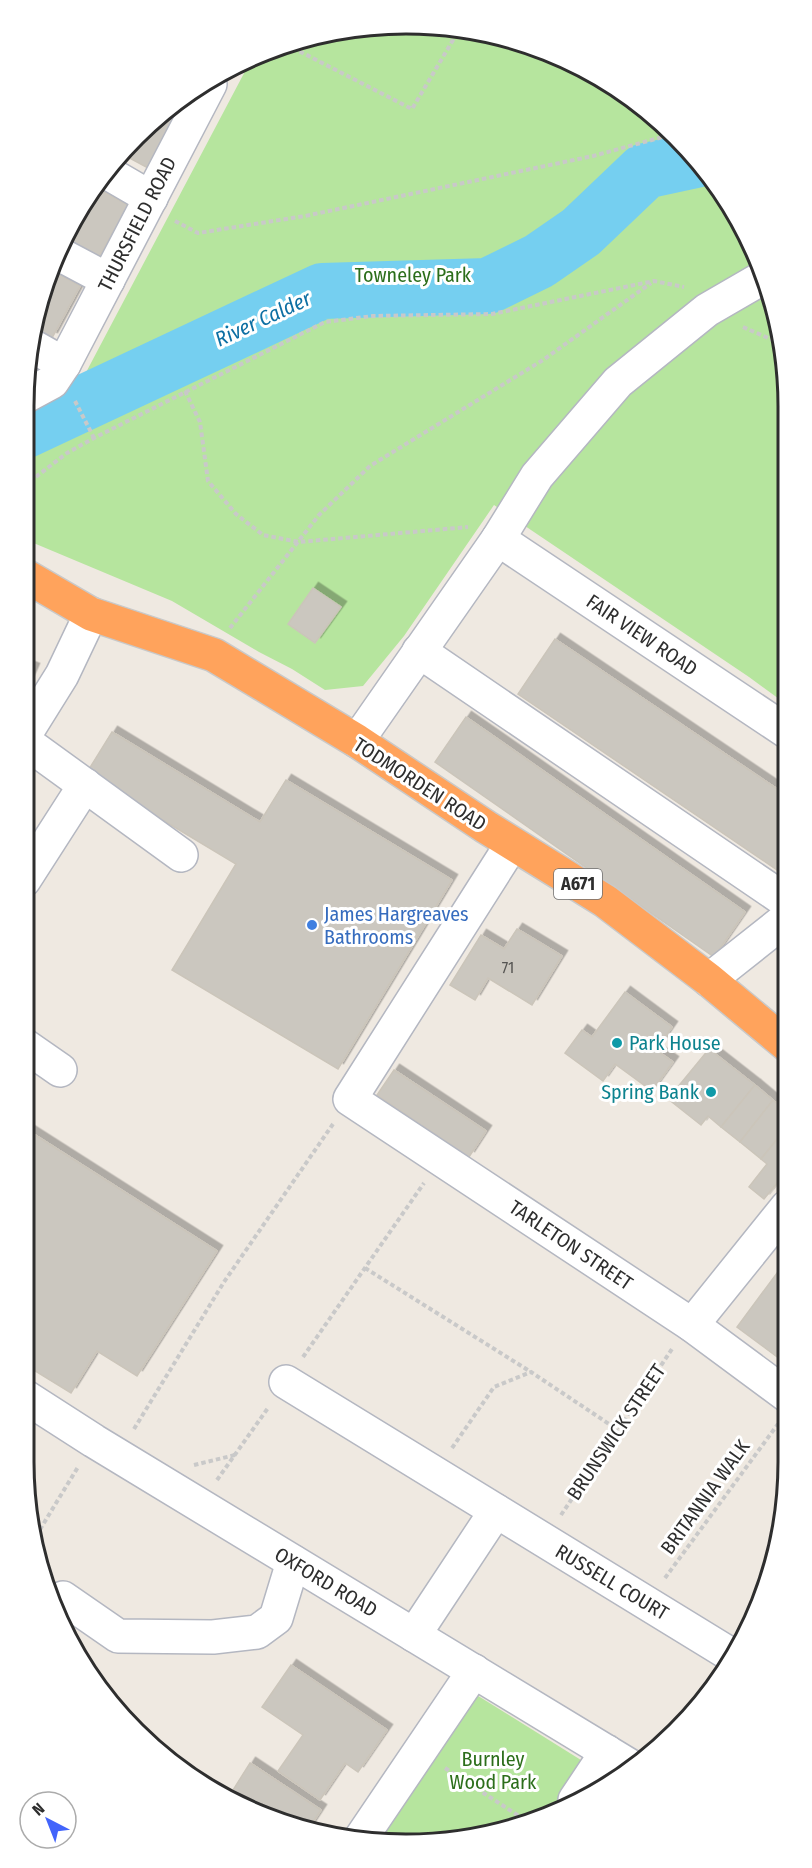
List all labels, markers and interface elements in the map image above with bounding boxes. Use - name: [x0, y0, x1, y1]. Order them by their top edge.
- street label: THURSFIELD ROAD: [93, 153, 181, 295]
- park label: Towneley Park: [355, 263, 472, 287]
- water label: River Calder: [211, 285, 316, 353]
- street label: FAIR VIEW ROAD: [582, 589, 702, 681]
- street label: TODMORDEN ROAD: [349, 732, 491, 836]
- road number: A671: [554, 869, 602, 899]
- place label: James Hargreaves Bathrooms: [324, 902, 469, 949]
- marker: James Hargreaves Bathrooms: [305, 918, 319, 932]
- house number: 71: [502, 958, 514, 977]
- place label: Park House: [629, 1031, 721, 1055]
- marker: Park House: [610, 1036, 624, 1050]
- place label: Spring Bank: [601, 1080, 700, 1104]
- marker: Spring Bank: [704, 1085, 718, 1099]
- street label: TARLETON STREET: [505, 1195, 638, 1295]
- street label: BRUNSWICK STREET: [562, 1359, 671, 1504]
- street label: BRITANNIA WALK: [655, 1435, 755, 1559]
- street label: RUSSELL COURT: [551, 1539, 674, 1626]
- street label: OXFORD ROAD: [270, 1542, 382, 1622]
- park label: Burnley Wood Park: [450, 1747, 537, 1794]
- north arrow: [18, 1790, 78, 1850]
- text: N: [28, 1799, 48, 1819]

